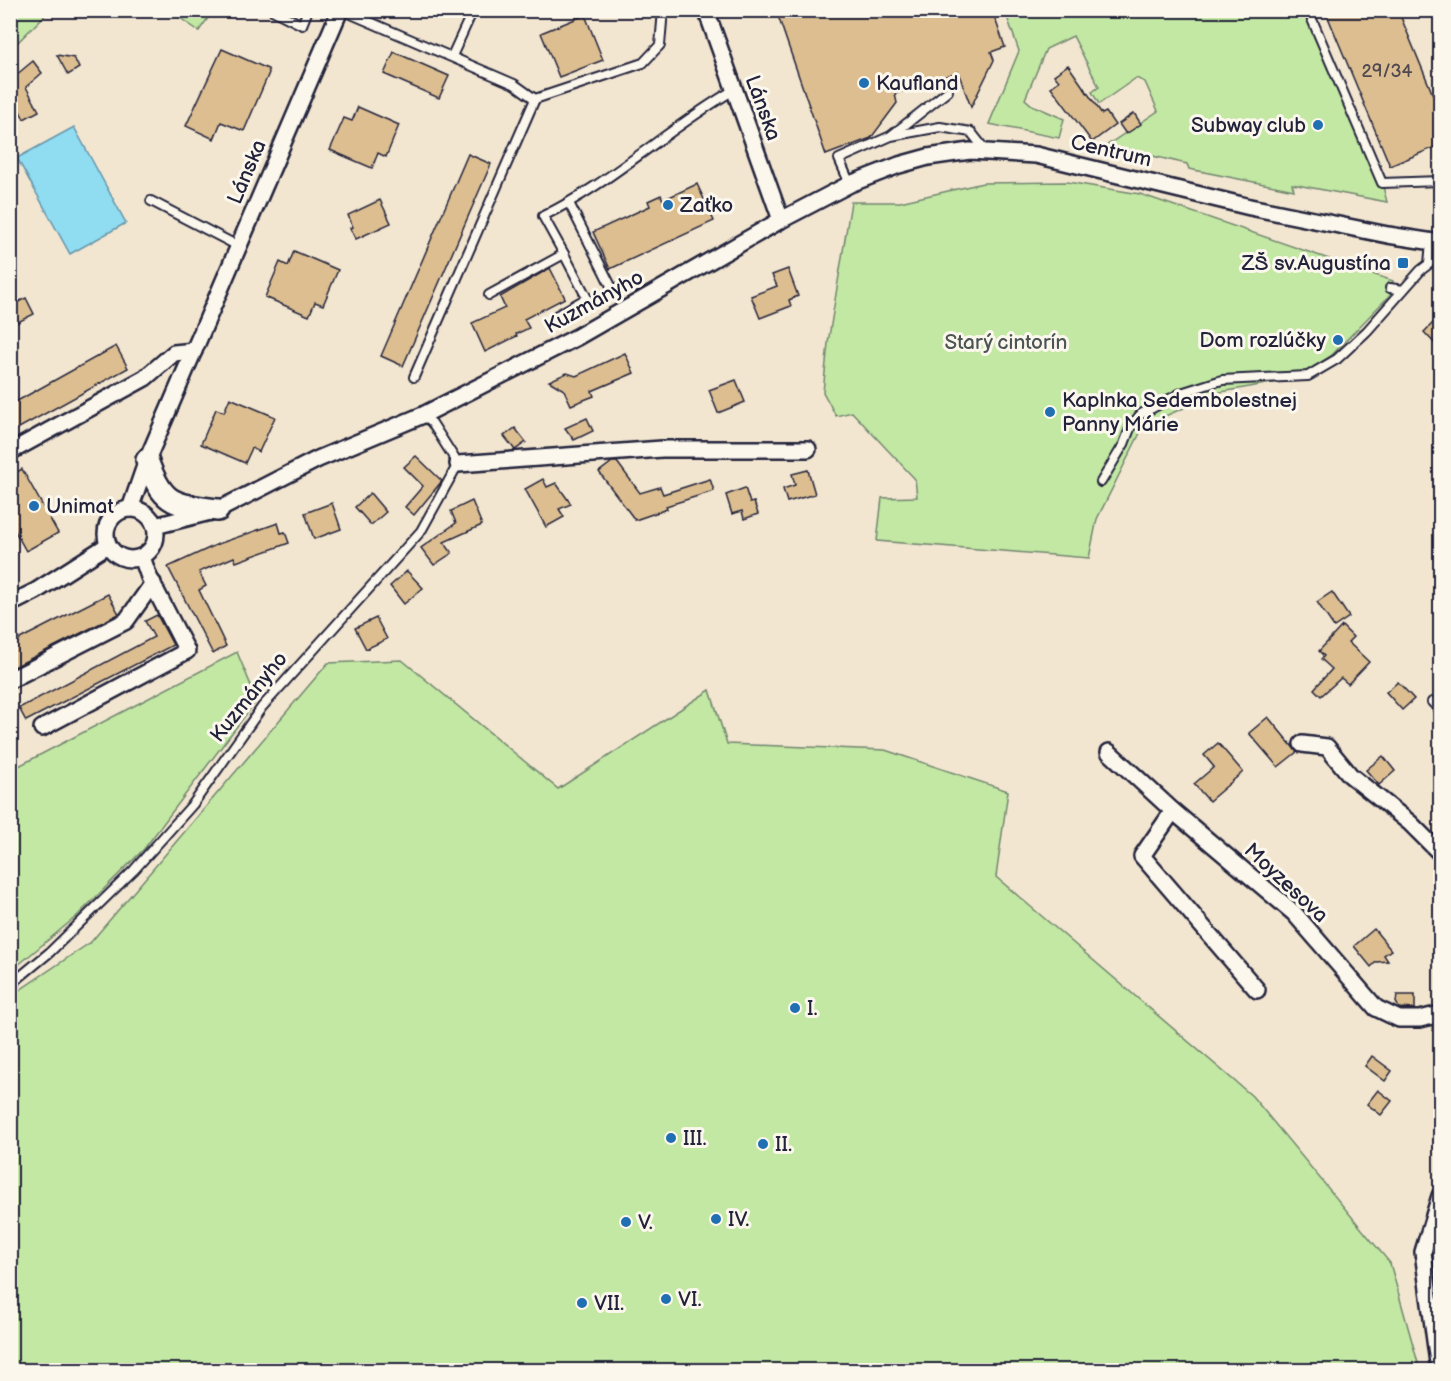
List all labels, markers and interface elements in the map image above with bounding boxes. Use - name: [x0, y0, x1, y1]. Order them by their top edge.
- house number: 29/34: [1361, 61, 1413, 82]
- place label: Kaufland: [876, 71, 959, 96]
- street label: Lánska: [740, 72, 786, 144]
- marker: Kaufland: [857, 76, 871, 90]
- place label: Subway club: [1191, 113, 1306, 138]
- marker: Subway club: [1311, 118, 1325, 132]
- street label: Centrum: [1068, 130, 1154, 172]
- street label: Lánska: [222, 136, 272, 208]
- place label: Zaťko: [679, 193, 733, 218]
- marker: Zaťko: [661, 198, 675, 212]
- place label: ZŠ sv.Augustína: [1241, 251, 1391, 276]
- marker: ZŠ sv.Augustína: [1396, 256, 1410, 270]
- street label: Kuzmányho: [540, 265, 648, 339]
- place label: Dom rozlúčky: [1199, 328, 1326, 353]
- park label: Starý cintorín: [945, 330, 1067, 355]
- marker: Dom rozlúčky: [1331, 333, 1345, 347]
- place label: Kaplnka Sedembolestnej Panny Márie: [1062, 388, 1297, 437]
- marker: Kaplnka Sedembolestnej Panny Márie: [1043, 405, 1057, 419]
- place label: Unimat: [46, 494, 114, 519]
- marker: Unimat: [27, 499, 41, 513]
- street label: Kuzmányho: [205, 647, 293, 747]
- street label: Moyzesova: [1239, 838, 1333, 928]
- place label: I.: [807, 996, 818, 1021]
- marker: I.: [788, 1001, 802, 1015]
- place label: III.: [683, 1126, 707, 1151]
- marker: III.: [664, 1131, 678, 1145]
- place label: II.: [775, 1132, 792, 1157]
- marker: II.: [756, 1137, 770, 1151]
- place label: IV.: [728, 1207, 749, 1232]
- place label: V.: [638, 1210, 653, 1235]
- marker: IV.: [709, 1212, 723, 1226]
- marker: V.: [619, 1215, 633, 1229]
- place label: VI.: [678, 1287, 702, 1312]
- place label: VII.: [594, 1291, 624, 1316]
- marker: VI.: [659, 1292, 673, 1306]
- marker: VII.: [575, 1296, 589, 1310]

